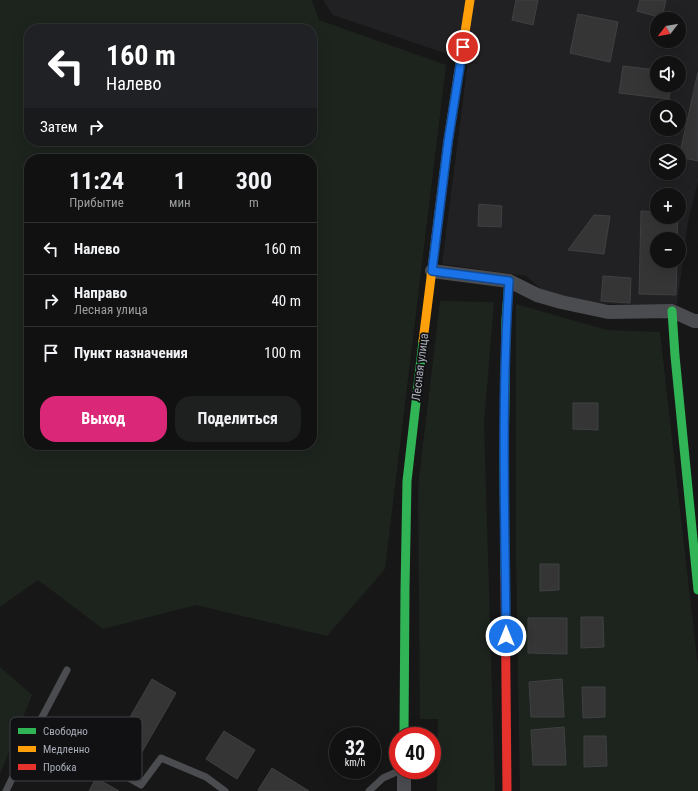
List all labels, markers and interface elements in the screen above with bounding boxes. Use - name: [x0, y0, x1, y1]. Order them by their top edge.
- north arrow: [650, 12, 686, 48]
- map controls: [650, 12, 686, 268]
- pin: [446, 30, 480, 64]
- icon: arrive: [452, 36, 474, 58]
- text: 160 m: [106, 39, 176, 72]
- icon: left: [40, 40, 92, 92]
- button: sound: [650, 56, 686, 92]
- text: Налево: [106, 73, 162, 94]
- button: search: [650, 100, 686, 136]
- icon: right: [85, 116, 107, 138]
- text: Затем: [40, 118, 77, 136]
- button: layers: [650, 144, 686, 180]
- text: 11:24: [69, 167, 124, 195]
- text: 1: [174, 167, 186, 195]
- text: 300: [236, 167, 272, 195]
- button: +: [650, 188, 686, 224]
- text: Прибытие: [69, 195, 124, 210]
- text: мин: [169, 195, 191, 210]
- text: m: [249, 195, 259, 210]
- button: −: [650, 232, 686, 268]
- icon: left: [40, 238, 62, 260]
- text: Налево: [74, 240, 120, 258]
- text: 160 m: [264, 240, 301, 258]
- text: Направо: [74, 284, 127, 302]
- icon: right: [40, 290, 62, 312]
- text: 40 m: [271, 292, 301, 310]
- text: Лесная улица: [74, 302, 148, 317]
- street label: Лесная улица: [409, 332, 431, 402]
- icon: arrive: [40, 342, 62, 364]
- text: Пункт назначения: [74, 344, 188, 362]
- text: 100 m: [264, 344, 301, 362]
- button: Выход: [40, 396, 167, 442]
- button: Поделиться: [175, 396, 301, 442]
- position arrow: [485, 615, 527, 657]
- legend: [10, 717, 142, 781]
- text: Свободно: [43, 725, 88, 738]
- speed limit sign: 40: [389, 727, 441, 779]
- text: 32: [345, 736, 365, 760]
- text: Медленно: [43, 743, 90, 756]
- text: km/h: [345, 757, 365, 768]
- text: Пробка: [43, 761, 77, 774]

